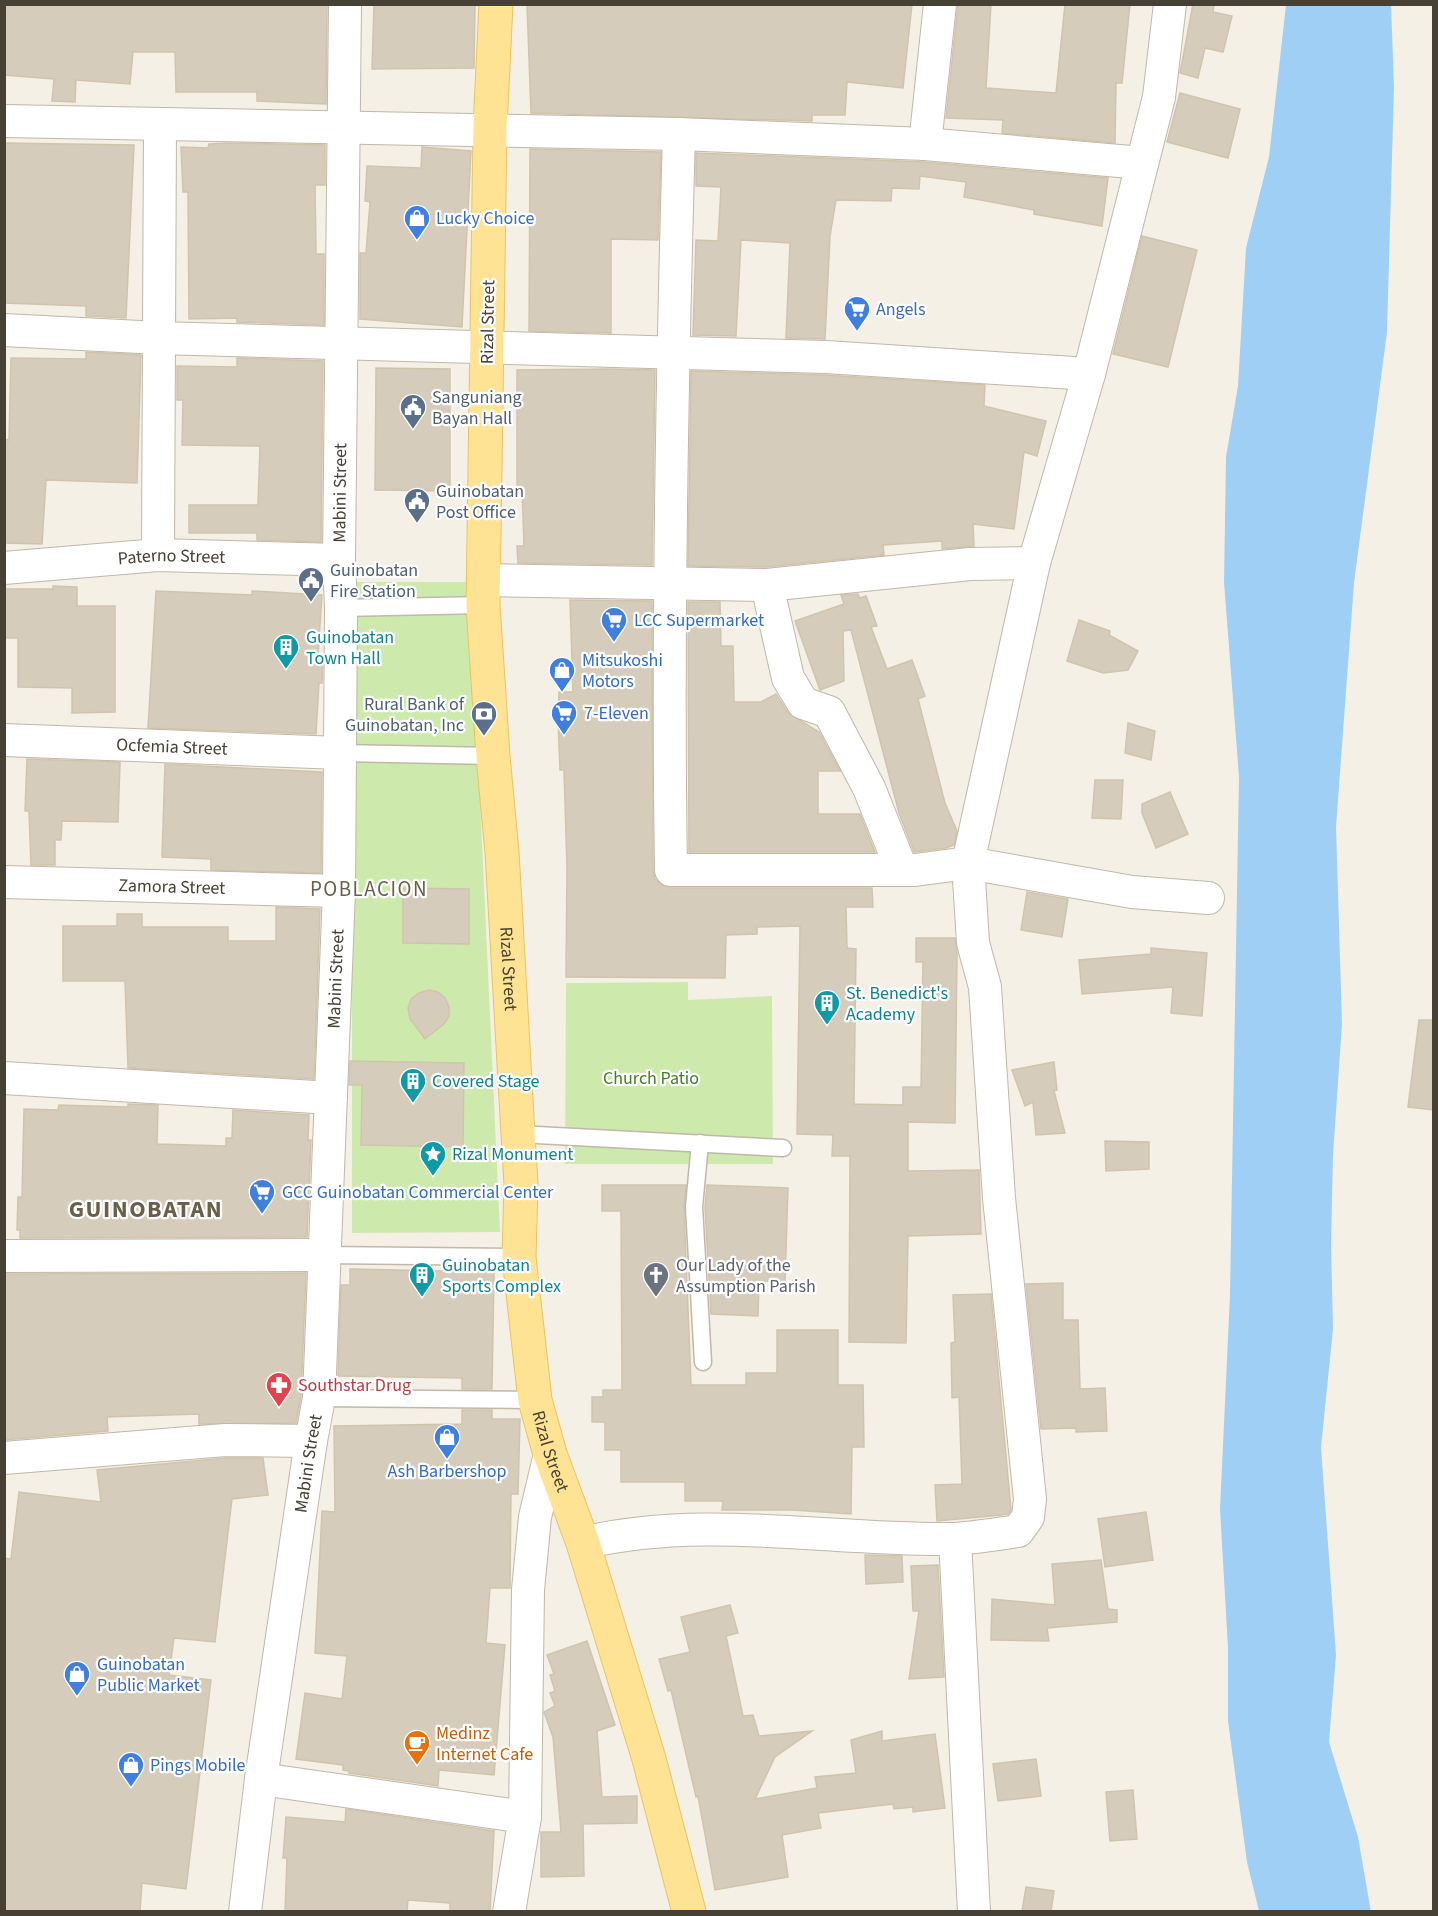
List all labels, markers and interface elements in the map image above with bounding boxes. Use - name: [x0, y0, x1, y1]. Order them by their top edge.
- shop icon: Lucky Choice: [402, 203, 432, 241]
- place label: Lucky Choice: [436, 206, 535, 231]
- street label: Rizal Street: [475, 280, 501, 364]
- supermarket icon: Angels: [842, 294, 872, 332]
- place label: Angels: [876, 297, 926, 322]
- place label: Sanguniang Bayan Hall: [432, 385, 522, 431]
- public building icon: Sanguniang Bayan Hall: [398, 392, 428, 430]
- street label: Mabini Street: [327, 443, 353, 543]
- place label: Guinobatan Post Office: [436, 479, 524, 525]
- public building icon: Guinobatan Post Office: [402, 486, 432, 524]
- street label: Paterno Street: [117, 542, 226, 571]
- place label: Guinobatan Fire Station: [330, 558, 418, 604]
- public building icon: Guinobatan Fire Station: [296, 565, 326, 603]
- supermarket icon: LCC Supermarket: [599, 605, 629, 643]
- place label: LCC Supermarket: [634, 608, 764, 633]
- place label: Guinobatan Town Hall: [306, 625, 394, 671]
- building icon: Guinobatan Town Hall: [271, 632, 301, 670]
- place label: Mitsukoshi Motors: [582, 648, 663, 694]
- shop icon: Mitsukoshi Motors: [547, 655, 577, 693]
- place label: Rural Bank of Guinobatan, Inc: [345, 692, 465, 738]
- supermarket icon: 7-Eleven: [549, 698, 579, 736]
- bank icon: Rural Bank of Guinobatan, Inc: [469, 699, 499, 737]
- place label: 7-Eleven: [584, 701, 649, 726]
- street label: Ocfemia Street: [116, 732, 228, 761]
- street label: Zamora Street: [118, 873, 226, 900]
- district label: POBLACION: [310, 874, 428, 904]
- street label: Rizal Street: [494, 926, 523, 1012]
- street label: Mabini Street: [321, 928, 350, 1029]
- place label: St. Benedict's Academy: [846, 981, 948, 1027]
- building icon: St. Benedict's Academy: [812, 988, 842, 1026]
- building icon: Covered Stage: [398, 1066, 428, 1104]
- park label: Church Patio: [603, 1066, 699, 1091]
- place label: Covered Stage: [432, 1069, 540, 1094]
- place icon: Rizal Monument: [418, 1139, 448, 1177]
- place label: Rizal Monument: [452, 1142, 573, 1167]
- supermarket icon: GCC Guinobatan Commercial Center: [247, 1177, 277, 1215]
- place label: GCC Guinobatan Commercial Center: [282, 1180, 554, 1205]
- district label: GUINOBATAN: [69, 1192, 223, 1227]
- place label: Guinobatan Sports Complex: [442, 1253, 561, 1299]
- place label: Our Lady of the Assumption Parish: [676, 1253, 816, 1299]
- building icon: Guinobatan Sports Complex: [407, 1260, 437, 1298]
- church icon: Our Lady of the Assumption Parish: [641, 1260, 671, 1298]
- pharmacy icon: Southstar Drug: [264, 1370, 294, 1408]
- place label: Southstar Drug: [298, 1373, 411, 1398]
- street label: Rizal Street: [526, 1408, 576, 1496]
- street label: Mabini Street: [288, 1412, 328, 1514]
- shop icon: Ash Barbershop: [432, 1422, 462, 1460]
- place label: Ash Barbershop: [387, 1459, 507, 1484]
- place label: Guinobatan Public Market: [97, 1652, 200, 1698]
- shop icon: Guinobatan Public Market: [62, 1659, 92, 1697]
- place label: Medinz Internet Cafe: [436, 1721, 533, 1767]
- cafe icon: Medinz Internet Cafe: [402, 1728, 432, 1766]
- shop icon: Pings Mobile: [116, 1750, 146, 1788]
- place label: Pings Mobile: [150, 1753, 245, 1778]

